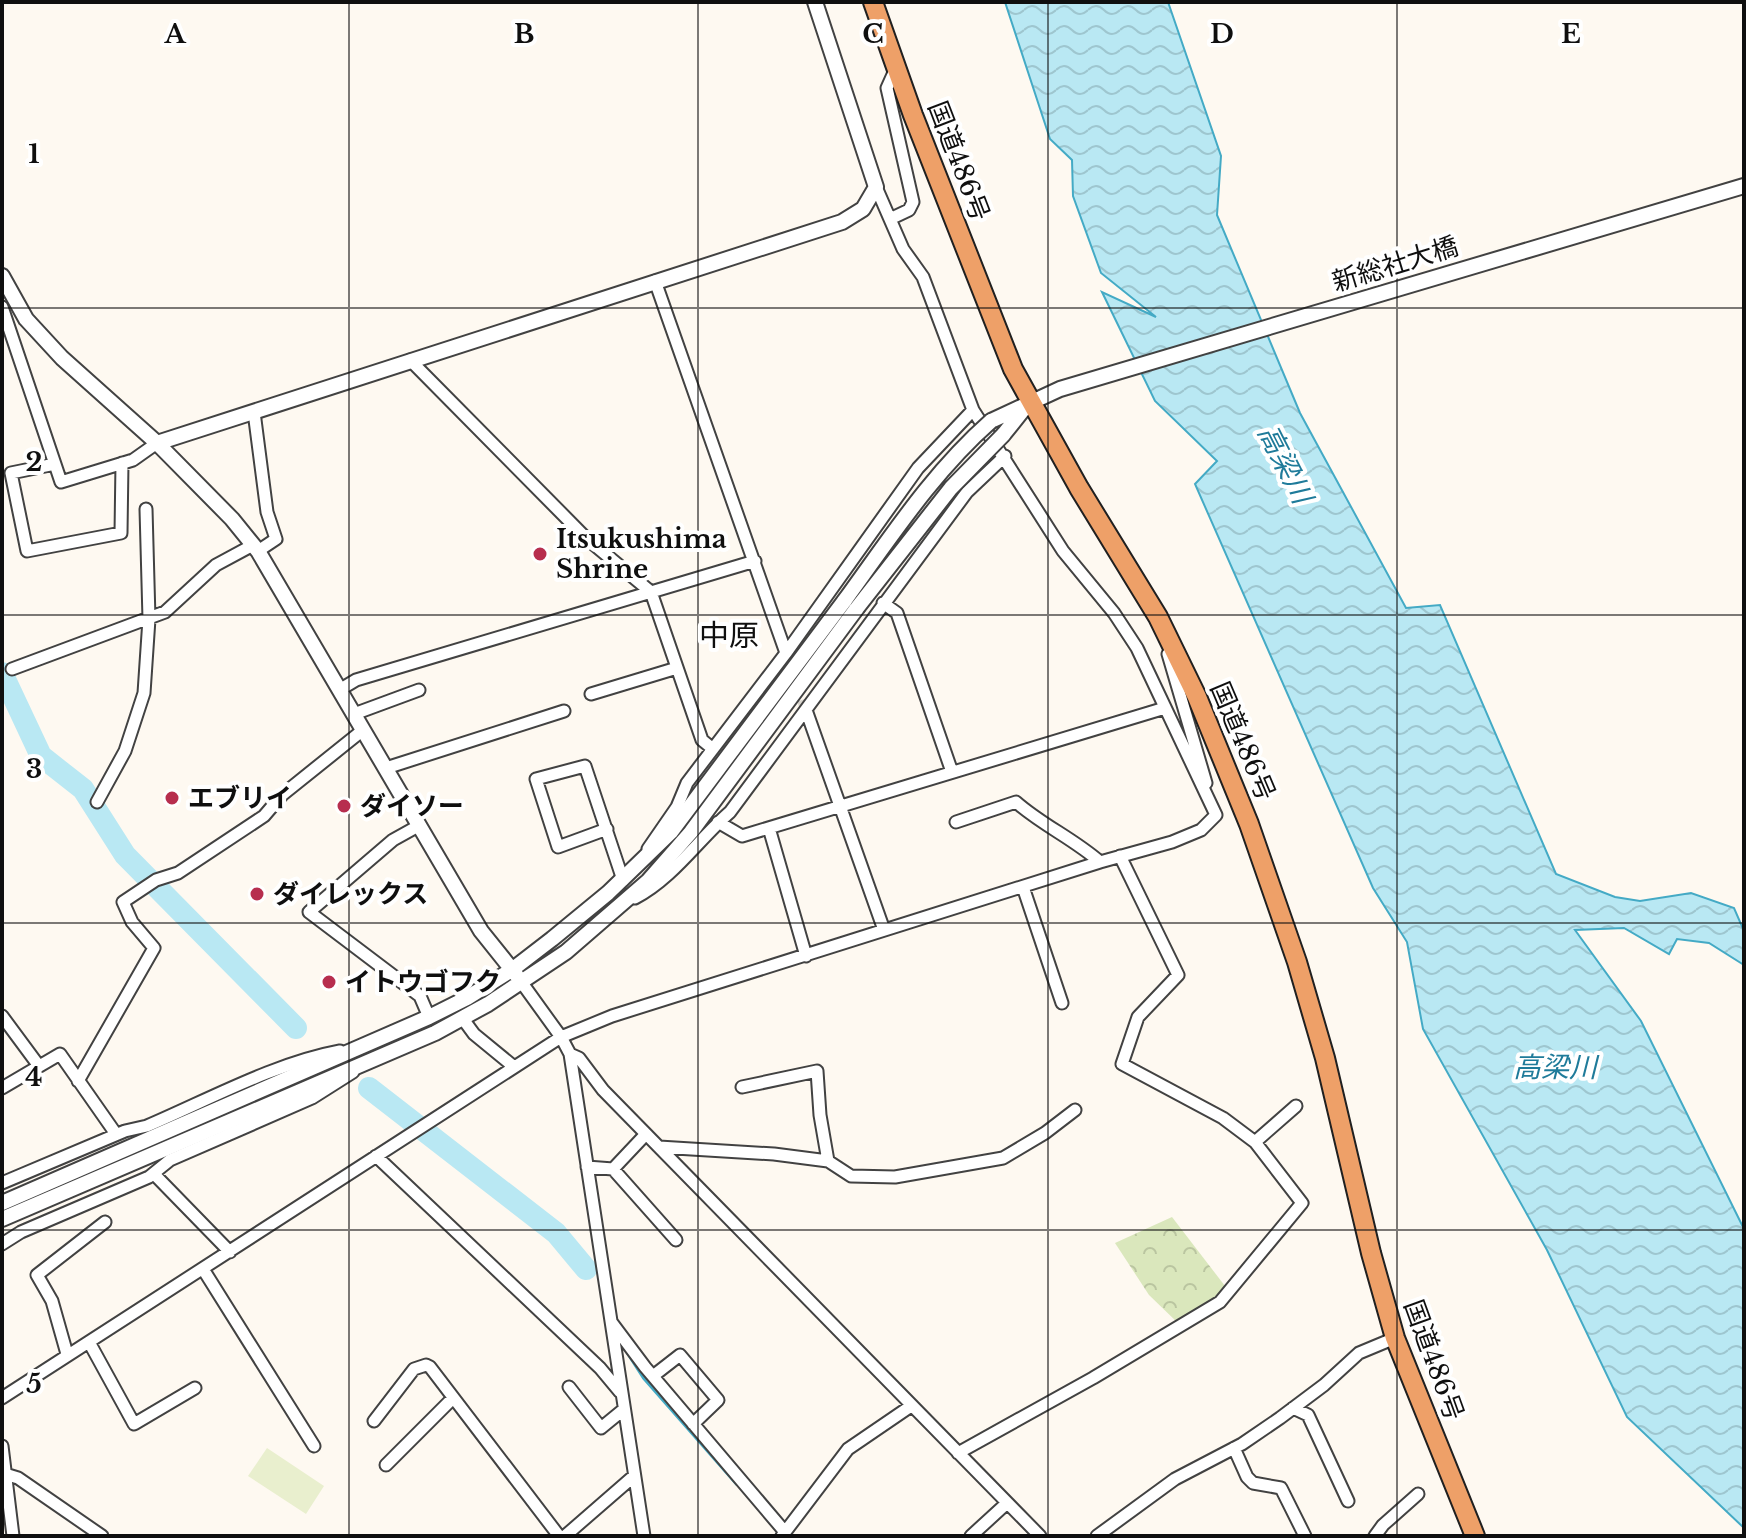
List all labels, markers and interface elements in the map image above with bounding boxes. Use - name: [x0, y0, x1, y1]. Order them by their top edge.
- text: A: [163, 18, 186, 50]
- text: B: [514, 18, 534, 50]
- text: C: [862, 18, 884, 50]
- text: D: [1210, 18, 1234, 50]
- text: E: [1561, 18, 1581, 50]
- street label: 国道486号: [922, 97, 996, 225]
- text: 1: [28, 138, 40, 170]
- street label: 新総社大橋: [1328, 230, 1462, 298]
- water label: 高梁川: [1250, 419, 1321, 512]
- text: 2: [26, 446, 42, 478]
- place label: Itsukushima Shrine: [556, 523, 727, 585]
- marker: Itsukushima Shrine: [531, 545, 549, 563]
- district label: 中原: [699, 617, 759, 654]
- street label: 国道486号: [1204, 677, 1282, 805]
- text: 3: [26, 753, 42, 785]
- place label: エブリイ: [188, 782, 292, 814]
- marker: エブリイ: [163, 789, 181, 807]
- place label: ダイソー: [360, 790, 464, 822]
- marker: ダイソー: [335, 797, 353, 815]
- place label: ダイレックス: [273, 878, 428, 910]
- marker: ダイレックス: [248, 885, 266, 903]
- place label: イトウゴフク: [345, 966, 501, 998]
- marker: イトウゴフク: [320, 973, 338, 991]
- water label: 高梁川: [1513, 1050, 1600, 1085]
- text: 4: [25, 1061, 43, 1093]
- street label: 国道486号: [1397, 1295, 1471, 1425]
- text: 5: [26, 1368, 42, 1400]

